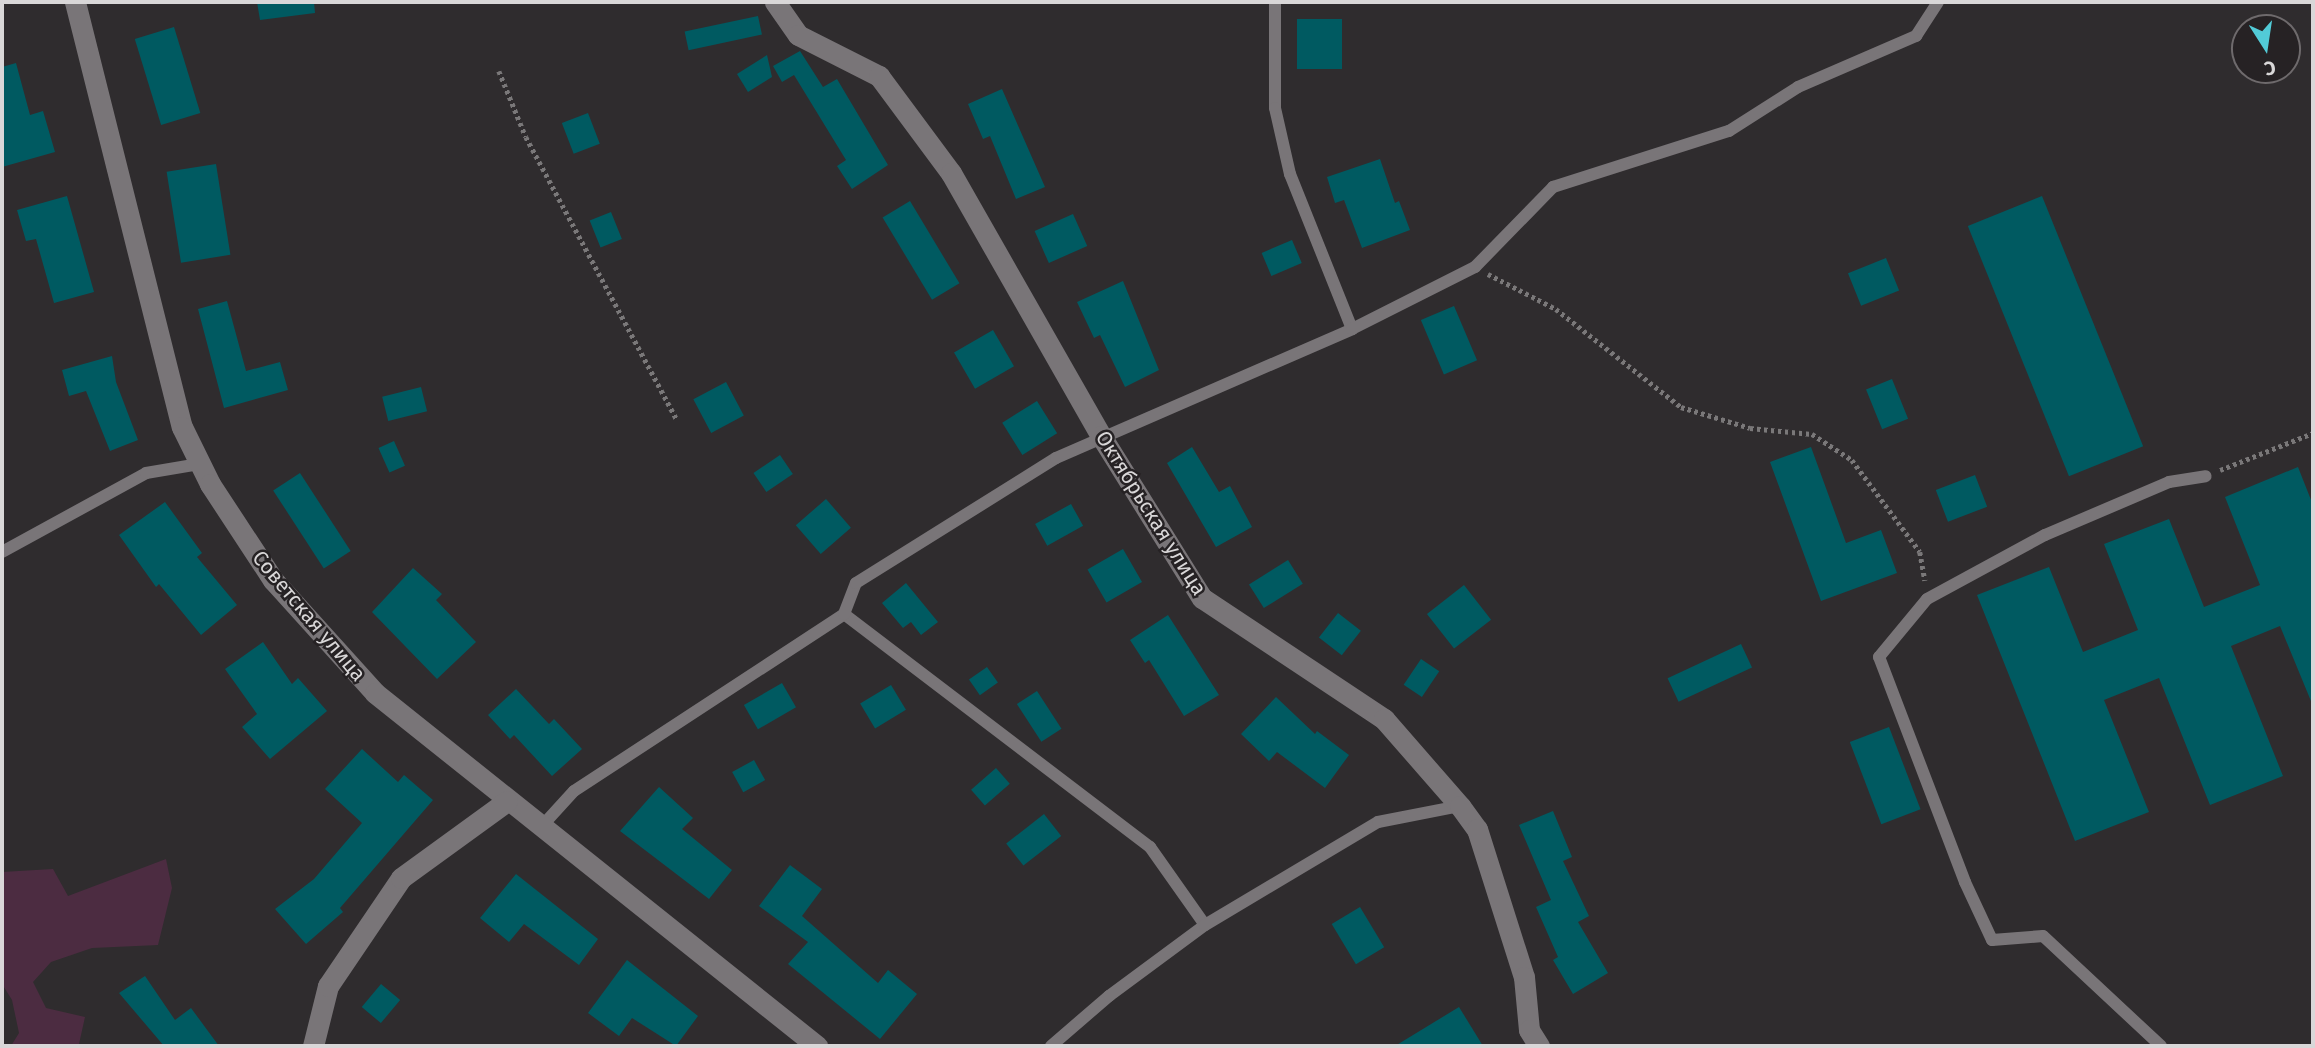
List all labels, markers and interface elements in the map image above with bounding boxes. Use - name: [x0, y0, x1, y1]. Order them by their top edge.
- north arrow: [2231, 14, 2301, 84]
- text: С: [2262, 56, 2278, 80]
- street label: Октябрьская улица: [1090, 426, 1212, 600]
- street label: Советская улица: [247, 545, 371, 687]

